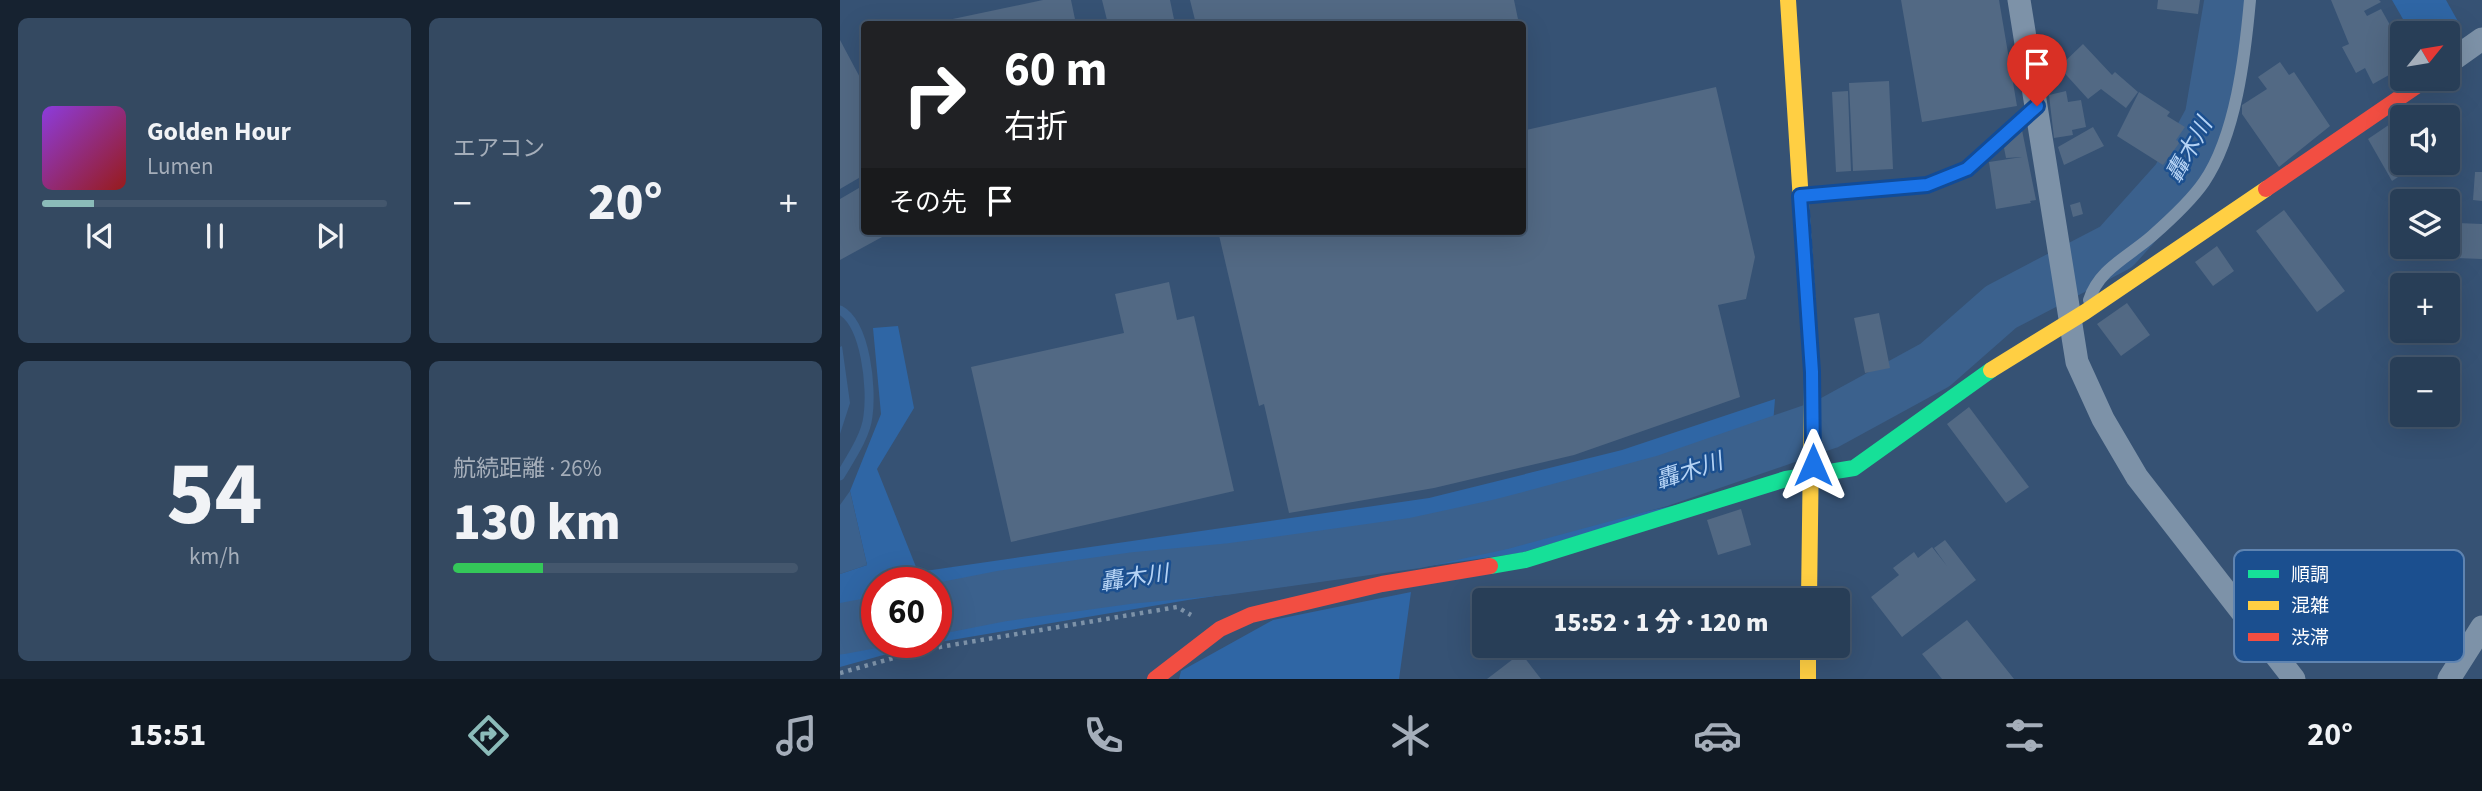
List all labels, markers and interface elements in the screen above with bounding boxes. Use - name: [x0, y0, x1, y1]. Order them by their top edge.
- north arrow: [2390, 21, 2460, 91]
- map controls: [2390, 21, 2460, 427]
- pin: [2007, 34, 2067, 106]
- text: 60 m: [1004, 35, 1108, 105]
- icon: arrive: [2018, 45, 2056, 83]
- icon: right: [889, 49, 980, 140]
- text: 右折: [1004, 104, 1068, 150]
- button: sound: [2390, 105, 2460, 175]
- water label: 轟木川: [2158, 109, 2222, 188]
- text: Golden Hour: [147, 113, 291, 150]
- text: エアコン: [453, 132, 545, 165]
- text: Lumen: [147, 150, 214, 183]
- text: 20°: [588, 166, 663, 240]
- text: −: [453, 177, 472, 231]
- text: +: [779, 177, 798, 231]
- icon: arrive: [981, 182, 1019, 220]
- text: その先: [889, 184, 967, 221]
- button: layers: [2390, 189, 2460, 259]
- icon: previous: [81, 217, 119, 255]
- icon: pause: [196, 217, 234, 255]
- icon: next: [311, 217, 349, 255]
- button: +: [2390, 273, 2460, 343]
- button: −: [2390, 357, 2460, 427]
- position arrow: [1776, 428, 1850, 502]
- text: 54: [166, 430, 263, 559]
- water label: 轟木川: [1651, 444, 1730, 497]
- text: 航続距離 · 26%: [453, 452, 602, 485]
- text: 130 km: [453, 486, 621, 560]
- text: km/h: [189, 540, 240, 573]
- legend: [2234, 550, 2464, 662]
- water label: 轟木川: [1098, 556, 1173, 599]
- text: 順調: [2291, 562, 2329, 589]
- speed limit sign: 60: [861, 567, 952, 658]
- text: 混雑: [2291, 593, 2329, 620]
- text: 15:52 · 1 分 · 120 m: [1554, 604, 1768, 641]
- text: 渋滞: [2291, 625, 2329, 652]
- icon: directions: [464, 711, 513, 760]
- icon: music: [772, 711, 821, 760]
- icon: phone: [1079, 711, 1128, 760]
- icon: climate: [1386, 711, 1435, 760]
- icon: car: [1693, 711, 1742, 760]
- icon: filters: [2000, 711, 2049, 760]
- text: 15:51: [129, 712, 206, 758]
- text: 20°: [2307, 712, 2353, 758]

